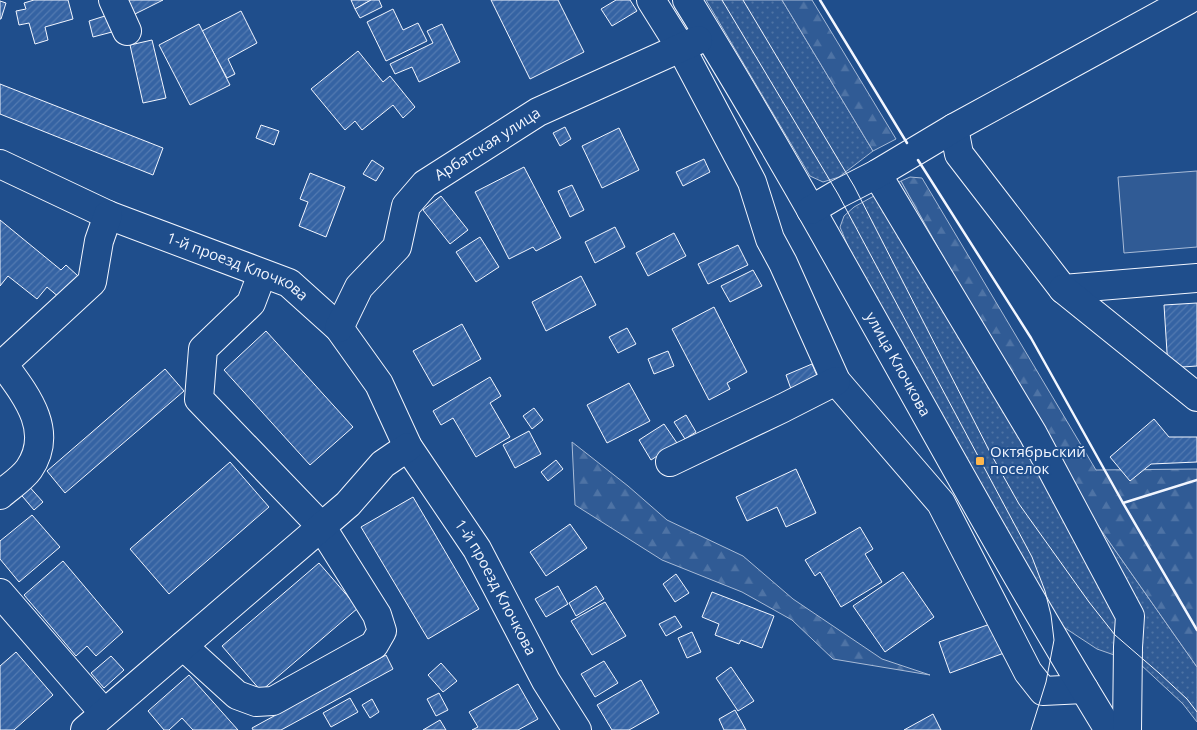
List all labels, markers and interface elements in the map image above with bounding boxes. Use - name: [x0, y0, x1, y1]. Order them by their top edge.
- street label: Арбатская улица: [430, 102, 544, 184]
- street label: 1-й проезд Клочкова: [164, 227, 313, 305]
- street label: улица Клочкова: [862, 308, 936, 420]
- place label: Октябрьский поселок: [990, 441, 1086, 478]
- marker: Октябрьский поселок: [974, 455, 986, 467]
- street label: 1-й проезд Клочкова: [451, 515, 542, 658]

